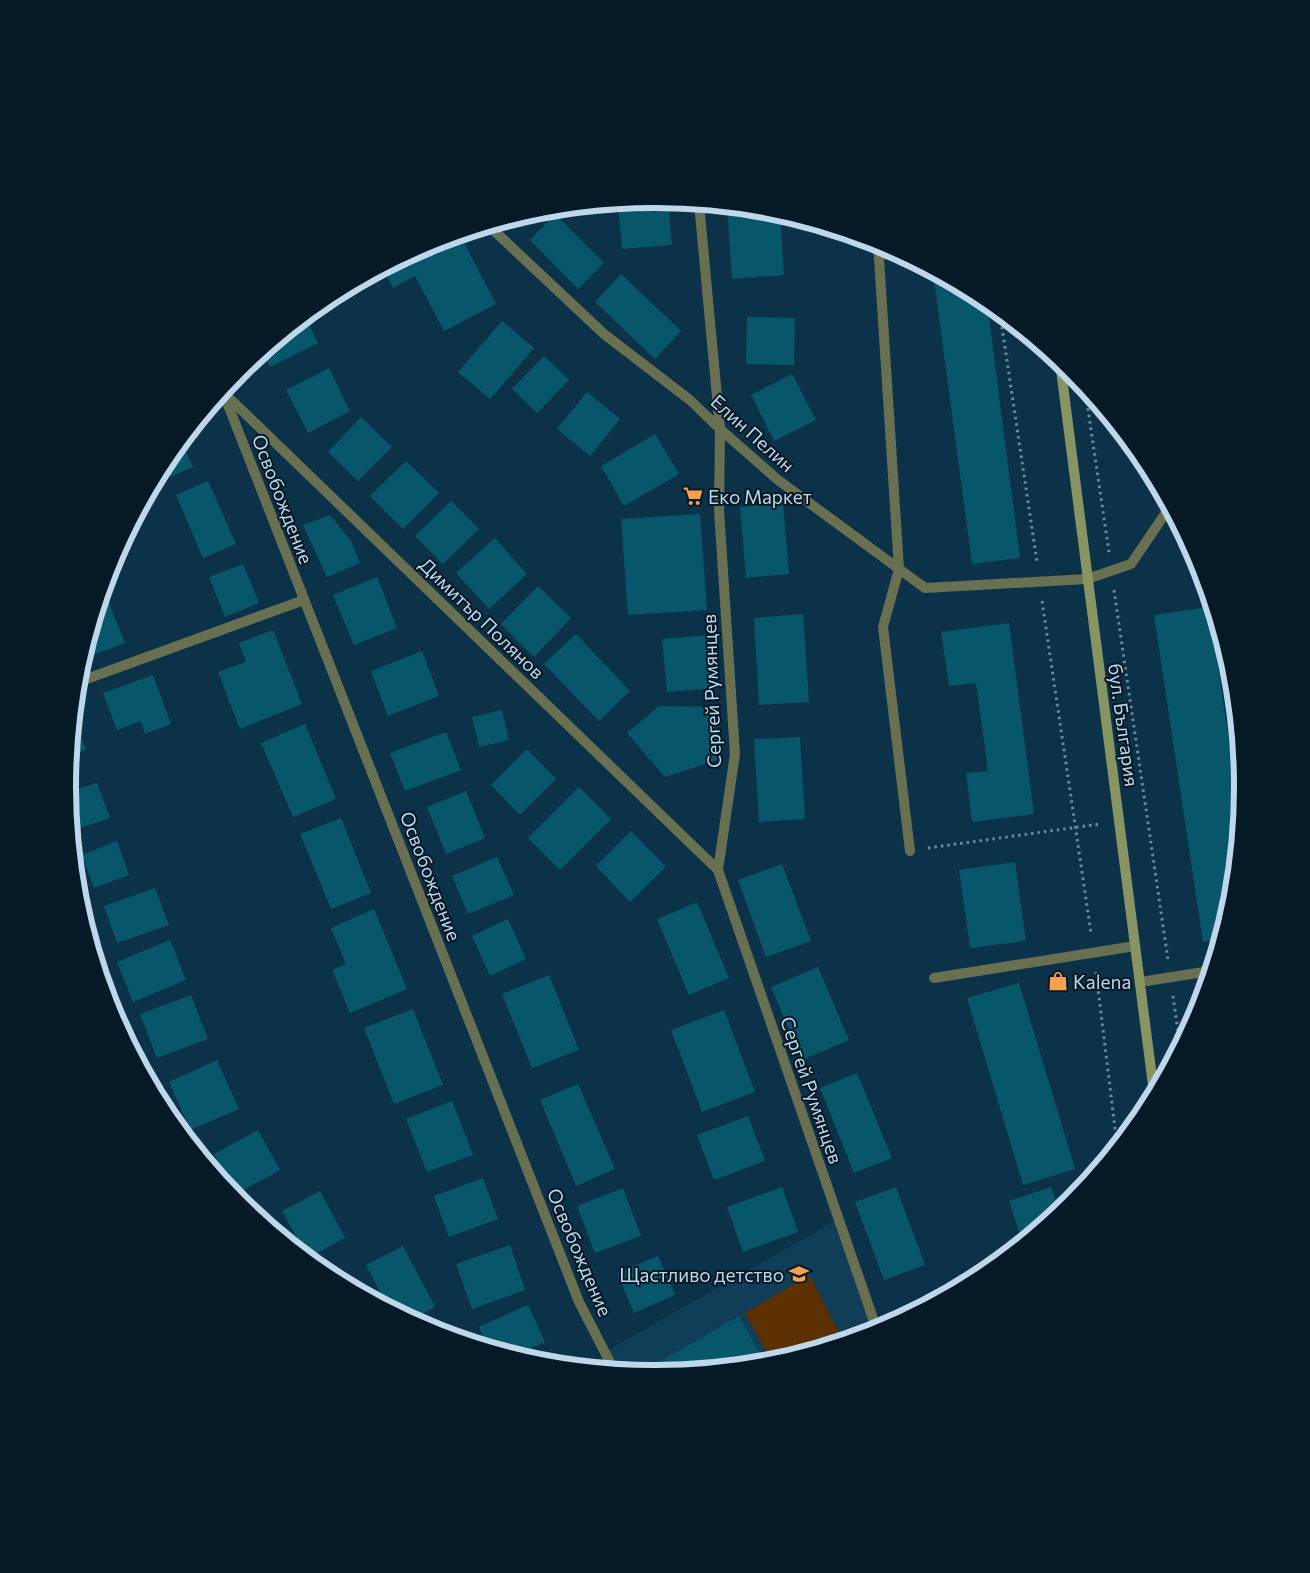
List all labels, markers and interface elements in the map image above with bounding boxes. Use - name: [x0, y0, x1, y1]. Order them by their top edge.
- street label: Елин Пелин: [706, 389, 800, 477]
- street label: Освобождение: [248, 431, 318, 567]
- supermarket icon: Еко Маркет: [682, 485, 704, 507]
- place label: Еко Маркет: [708, 485, 812, 508]
- street label: Димитър Полянов: [415, 553, 549, 683]
- street label: Сергей Румянцев: [697, 614, 725, 768]
- street label: бул. България: [1104, 662, 1144, 788]
- street label: Освобождение: [396, 808, 466, 944]
- shop icon: Kalena: [1047, 970, 1069, 992]
- place label: Kalena: [1073, 970, 1131, 993]
- street label: Сергей Румянцев: [776, 1013, 848, 1167]
- street label: Освобождение: [543, 1185, 617, 1319]
- place label: Щастливо детство: [619, 1263, 784, 1286]
- school or university icon: Щастливо детство: [788, 1263, 810, 1285]

